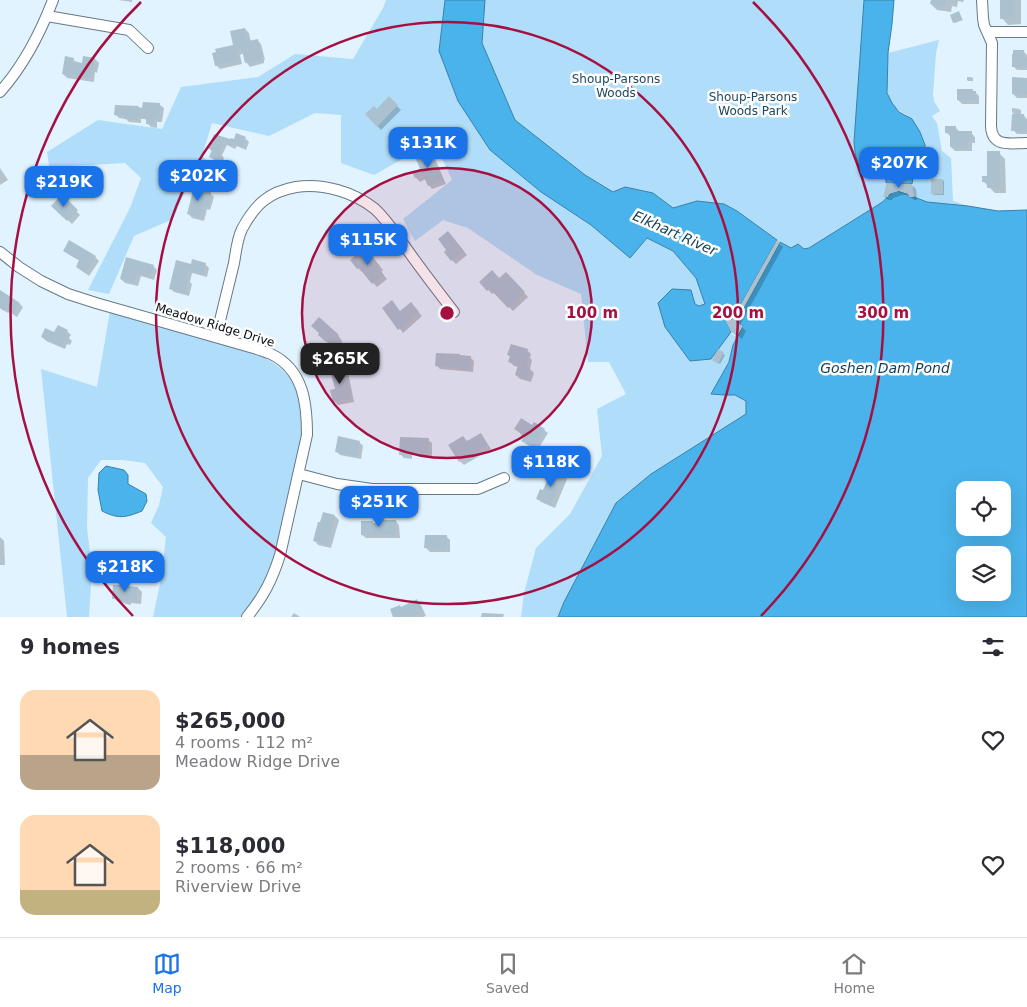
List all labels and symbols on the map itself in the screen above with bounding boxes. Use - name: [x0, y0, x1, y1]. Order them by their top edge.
- park label: Shoup-Parsons Woods: [572, 72, 660, 100]
- park label: Shoup-Parsons Woods Park: [709, 90, 797, 118]
- pin: $131K: [393, 126, 463, 169]
- pin: $207K: [864, 146, 934, 189]
- pin: $202K: [163, 160, 233, 202]
- pin: $219K: [29, 166, 99, 208]
- water label: Elkhart River: [631, 207, 721, 259]
- pin: $115K: [333, 224, 403, 266]
- street label: Meadow Ridge Drive: [154, 300, 276, 350]
- centre of rings: [438, 304, 456, 322]
- text: 100 m: [566, 304, 618, 322]
- text: 200 m: [712, 304, 764, 322]
- text: 300 m: [857, 304, 909, 322]
- pin: $265K: [305, 342, 375, 385]
- water label: Goshen Dam Pond: [820, 360, 950, 376]
- pin: $118K: [516, 446, 586, 488]
- pin: $251K: [344, 486, 414, 528]
- pin: $218K: [90, 550, 160, 593]

